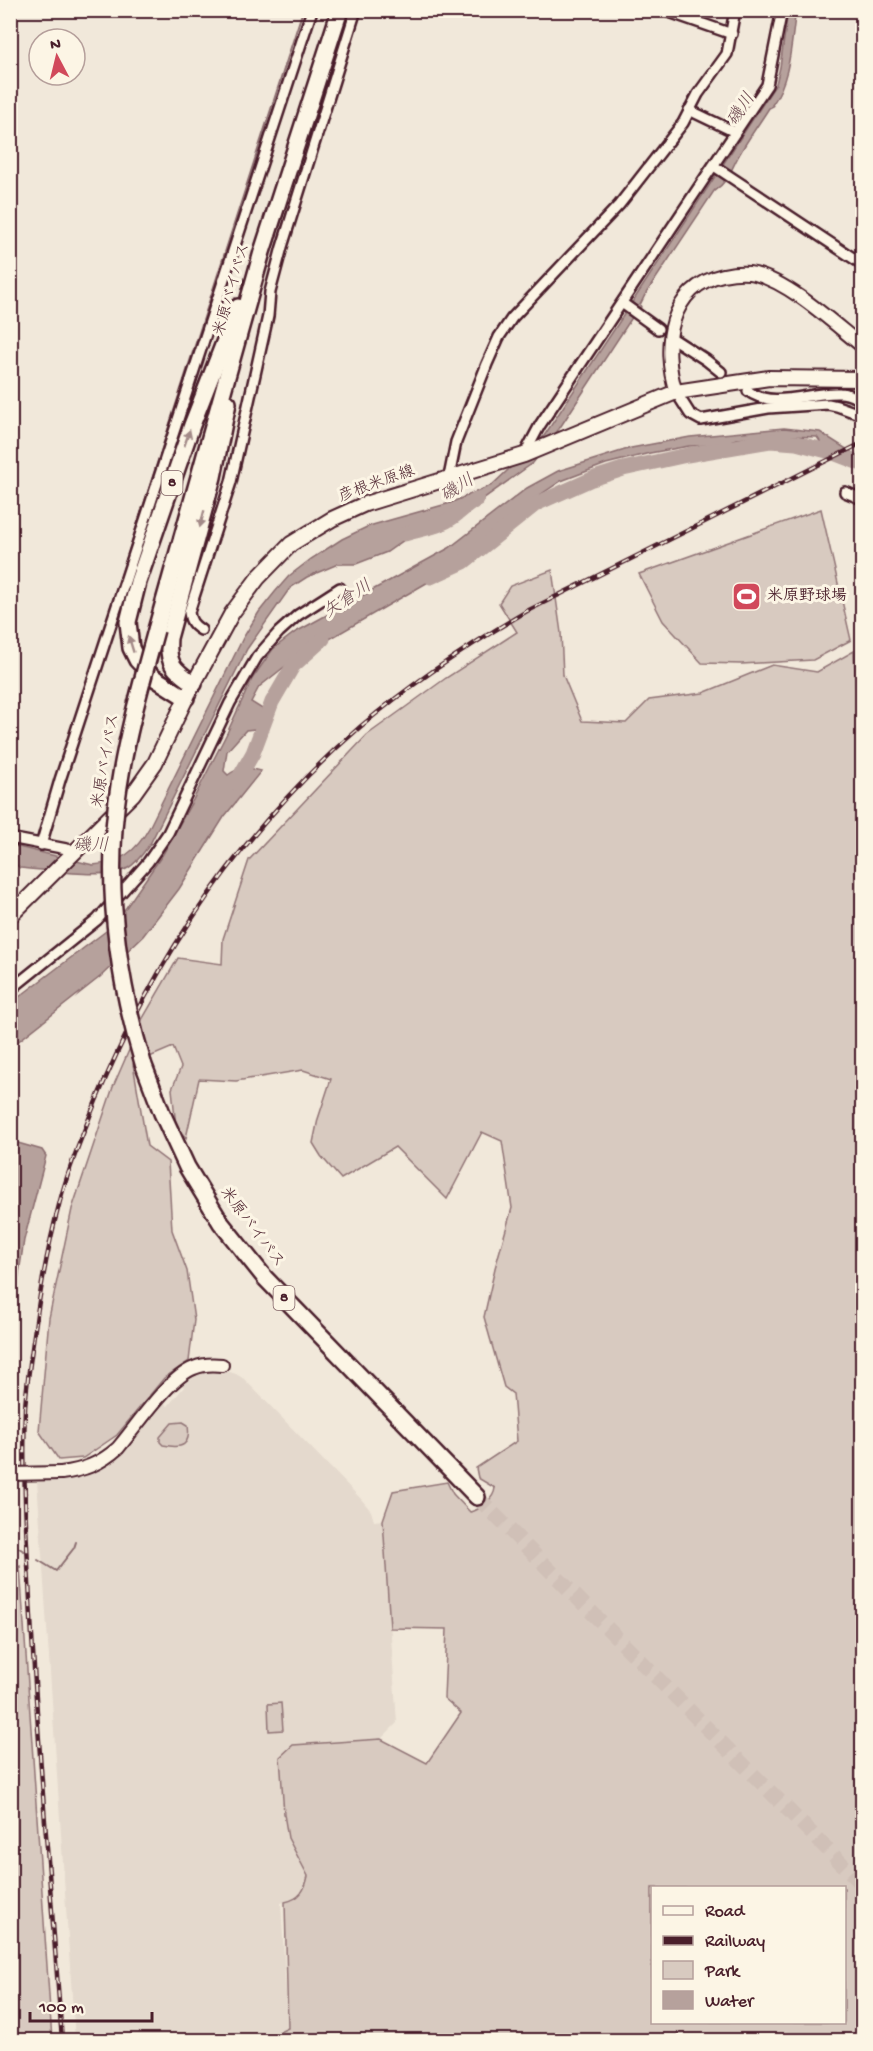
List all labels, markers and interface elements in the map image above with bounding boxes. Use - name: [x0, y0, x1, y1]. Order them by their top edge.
- north arrow: [27, 27, 87, 87]
- text: N: [49, 35, 62, 56]
- water label: 磯川: [723, 89, 761, 131]
- street label: 米原バイパス: [210, 241, 255, 339]
- one-way arrow: [183, 429, 193, 447]
- street label: 彦根米原線: [335, 461, 418, 508]
- water label: 磯川: [437, 470, 479, 508]
- road number: 8: [162, 471, 182, 495]
- one-way arrow: [196, 509, 206, 528]
- water label: 矢倉川: [319, 575, 376, 624]
- sports icon: 米原野球場: [730, 581, 762, 613]
- place label: 米原野球場: [767, 586, 847, 607]
- one-way arrow: [126, 635, 135, 653]
- street label: 米原バイパス: [88, 712, 125, 810]
- water label: 磯川: [73, 835, 109, 857]
- street label: 米原バイパス: [215, 1183, 288, 1272]
- road number: 8: [274, 1286, 294, 1310]
- legend: [651, 1886, 846, 2024]
- text: Road: [705, 1902, 746, 1923]
- text: Railway: [705, 1932, 765, 1953]
- text: Park: [704, 1962, 741, 1983]
- scale bar: [30, 1985, 152, 2023]
- text: Water: [705, 1992, 755, 2013]
- text: 100 m: [38, 1998, 84, 2019]

